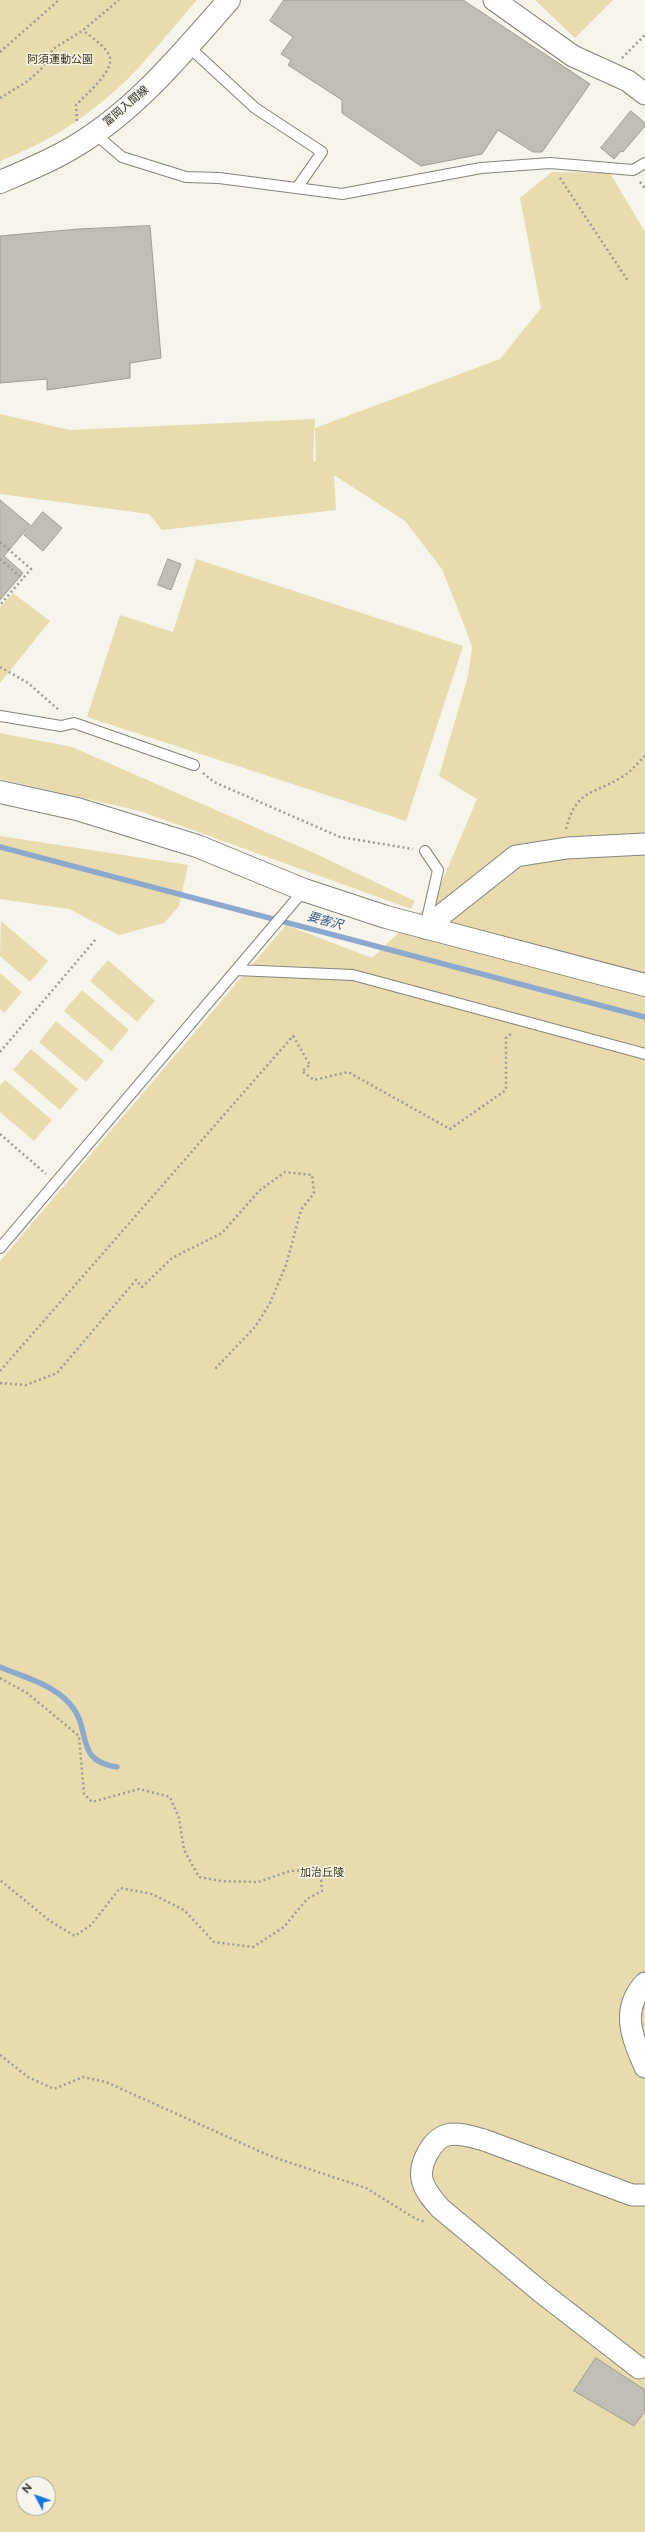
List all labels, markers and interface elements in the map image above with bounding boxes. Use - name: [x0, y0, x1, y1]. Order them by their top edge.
- park label: 阿須運動公園: [27, 53, 93, 67]
- street label: 富岡入間線: [101, 83, 151, 129]
- water label: 要害沢: [306, 909, 344, 933]
- park label: 加治丘陵: [300, 1866, 344, 1880]
- north arrow: [16, 2476, 56, 2516]
- text: N: [20, 2481, 35, 2496]

